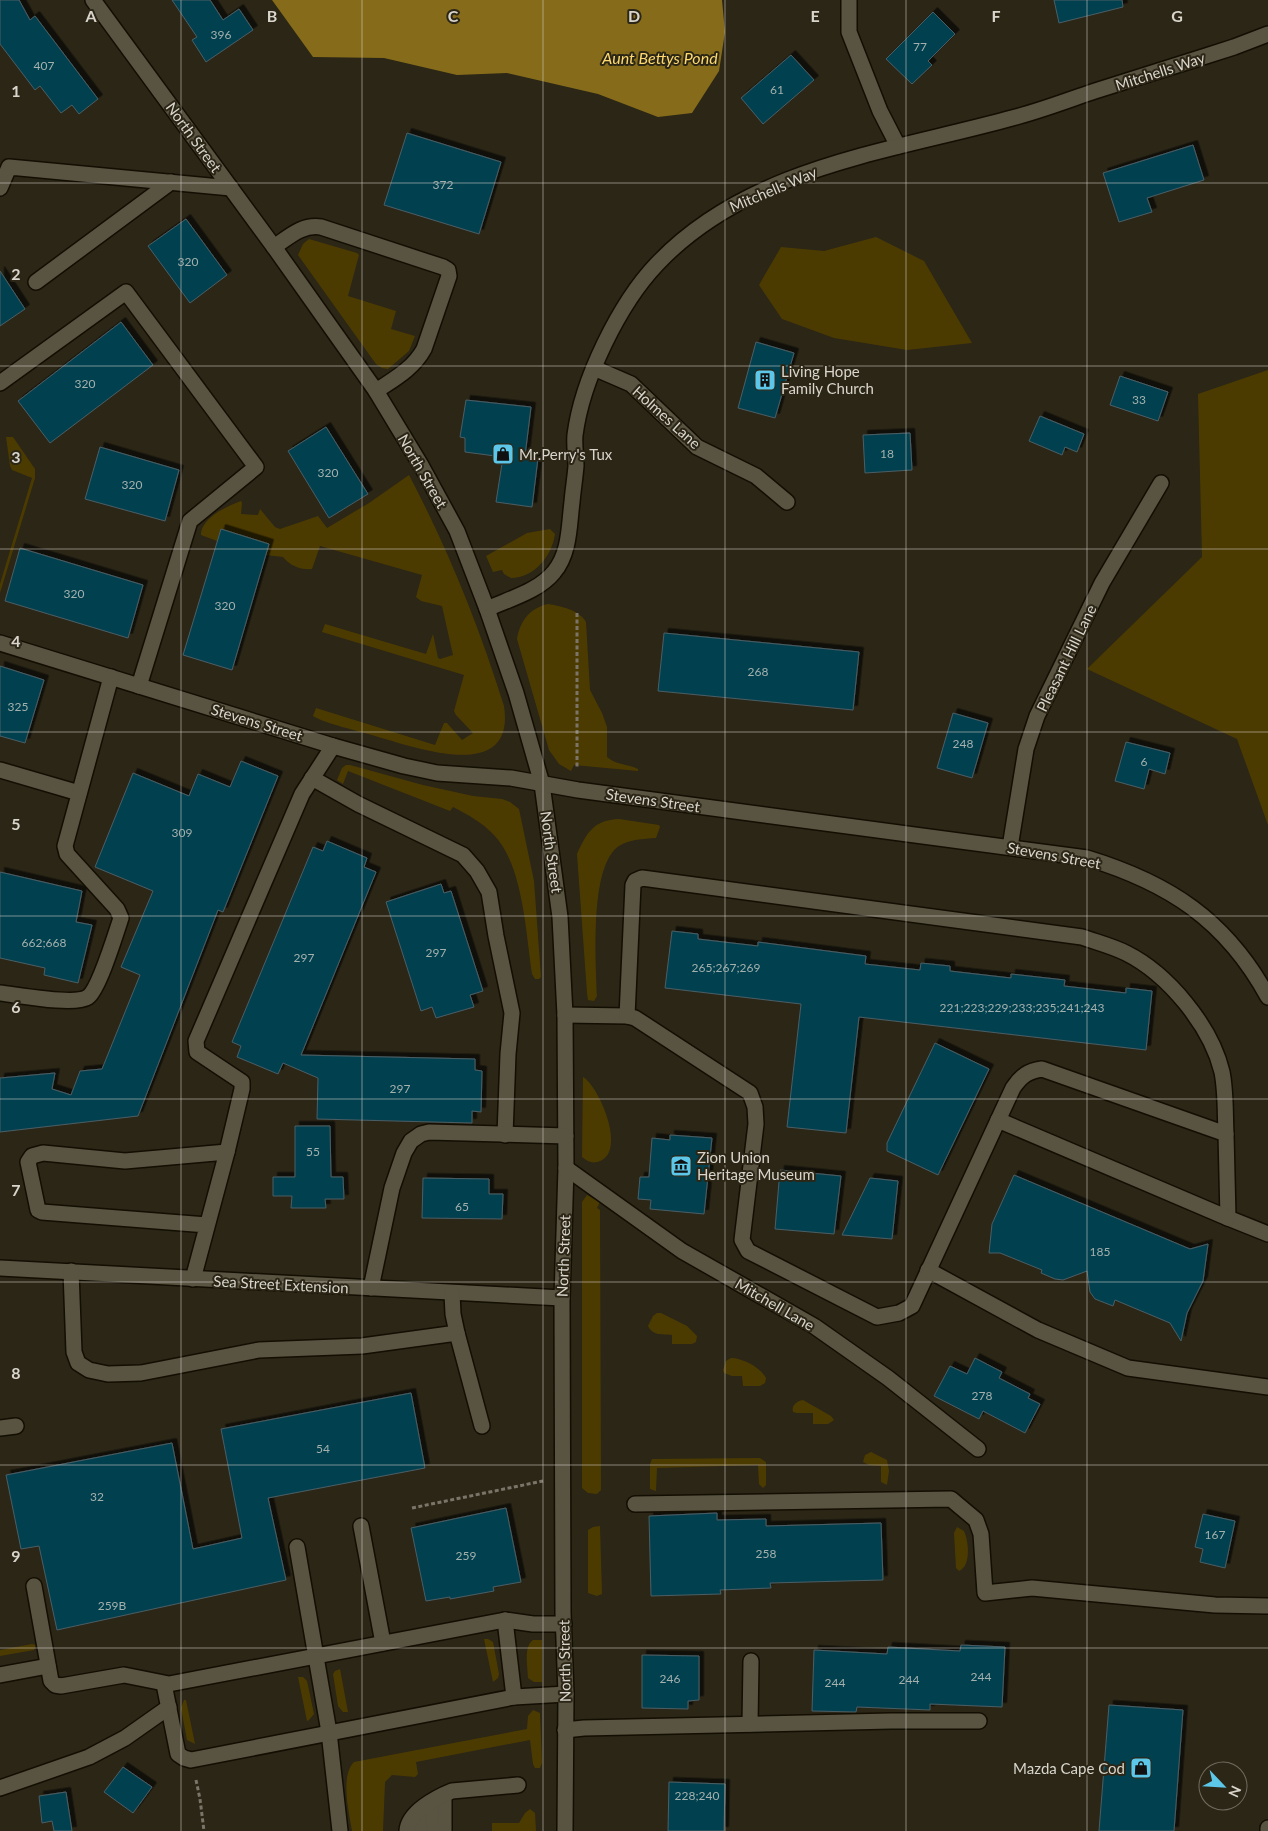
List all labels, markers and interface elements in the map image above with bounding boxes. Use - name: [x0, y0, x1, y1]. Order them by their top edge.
- text: A: [84, 6, 97, 25]
- text: B: [267, 6, 277, 25]
- text: C: [448, 6, 459, 25]
- text: D: [628, 6, 640, 25]
- text: E: [810, 6, 820, 25]
- text: F: [991, 6, 1001, 25]
- text: G: [1171, 6, 1183, 25]
- house number: 396: [211, 27, 231, 42]
- house number: 77: [913, 39, 927, 54]
- water label: Aunt Bettys Pond: [601, 48, 718, 67]
- street label: Mitchells Way: [1113, 48, 1207, 94]
- house number: 407: [34, 58, 54, 73]
- text: 1: [11, 81, 21, 100]
- house number: 61: [770, 82, 784, 97]
- street label: North Street: [163, 98, 226, 176]
- street label: Mitchells Way: [727, 162, 820, 215]
- house number: 372: [433, 177, 453, 192]
- house number: 320: [178, 254, 198, 269]
- text: 2: [11, 264, 21, 283]
- place label: Living Hope Family Church: [781, 362, 874, 397]
- building icon: Living Hope Family Church: [753, 368, 777, 392]
- house number: 320: [75, 376, 95, 391]
- street label: Holmes Lane: [629, 382, 705, 452]
- house number: 33: [1132, 392, 1146, 407]
- street label: North Street: [395, 431, 452, 512]
- shop icon: Mr.Perry's Tux: [491, 442, 515, 466]
- place label: Mr.Perry's Tux: [519, 445, 613, 463]
- house number: 18: [880, 446, 894, 461]
- text: 3: [11, 447, 21, 466]
- house number: 320: [318, 465, 338, 480]
- house number: 320: [122, 477, 142, 492]
- house number: 320: [64, 586, 84, 601]
- house number: 320: [215, 598, 235, 613]
- street label: Pleasant Hill Lane: [1032, 602, 1100, 714]
- text: 4: [11, 631, 21, 650]
- house number: 268: [748, 664, 768, 679]
- house number: 325: [8, 699, 28, 714]
- street label: Stevens Street: [209, 700, 305, 745]
- house number: 248: [953, 736, 973, 751]
- house number: 6: [1141, 754, 1148, 769]
- street label: Stevens Street: [605, 785, 702, 816]
- street label: North Street: [537, 810, 567, 895]
- text: 5: [11, 814, 21, 833]
- house number: 309: [172, 825, 192, 840]
- street label: Stevens Street: [1006, 838, 1103, 872]
- house number: 662;668: [22, 935, 66, 950]
- house number: 297: [426, 945, 446, 960]
- house number: 297: [294, 950, 314, 965]
- house number: 265;267;269: [692, 960, 760, 975]
- text: 6: [11, 997, 21, 1016]
- house number: 221;223;229;233;235;241;243: [940, 1000, 1105, 1015]
- house number: 297: [390, 1081, 410, 1096]
- house number: 55: [306, 1144, 320, 1159]
- place label: Zion Union Heritage Museum: [697, 1148, 815, 1183]
- museum icon: Zion Union Heritage Museum: [669, 1154, 693, 1178]
- text: 7: [11, 1180, 21, 1199]
- house number: 65: [455, 1199, 469, 1214]
- street label: North Street: [553, 1214, 573, 1297]
- house number: 185: [1090, 1244, 1110, 1259]
- street label: Sea Street Extension: [213, 1271, 349, 1297]
- street label: Mitchell Lane: [732, 1274, 818, 1334]
- text: 8: [11, 1363, 21, 1382]
- house number: 278: [972, 1388, 992, 1403]
- house number: 54: [316, 1441, 330, 1456]
- house number: 32: [90, 1489, 104, 1504]
- house number: 167: [1205, 1527, 1225, 1542]
- text: 9: [11, 1546, 21, 1565]
- house number: 258: [756, 1546, 776, 1561]
- house number: 259: [456, 1548, 476, 1563]
- house number: 259B: [98, 1598, 127, 1613]
- street label: North Street: [554, 1619, 574, 1702]
- house number: 244: [971, 1669, 991, 1684]
- house number: 246: [660, 1671, 680, 1686]
- house number: 244: [899, 1672, 919, 1687]
- house number: 244: [825, 1675, 845, 1690]
- shop icon: Mazda Cape Cod: [1129, 1756, 1153, 1780]
- place label: Mazda Cape Cod: [1013, 1759, 1125, 1777]
- north arrow: [1198, 1761, 1248, 1811]
- text: N: [1225, 1783, 1245, 1800]
- house number: 228;240: [675, 1788, 719, 1803]

